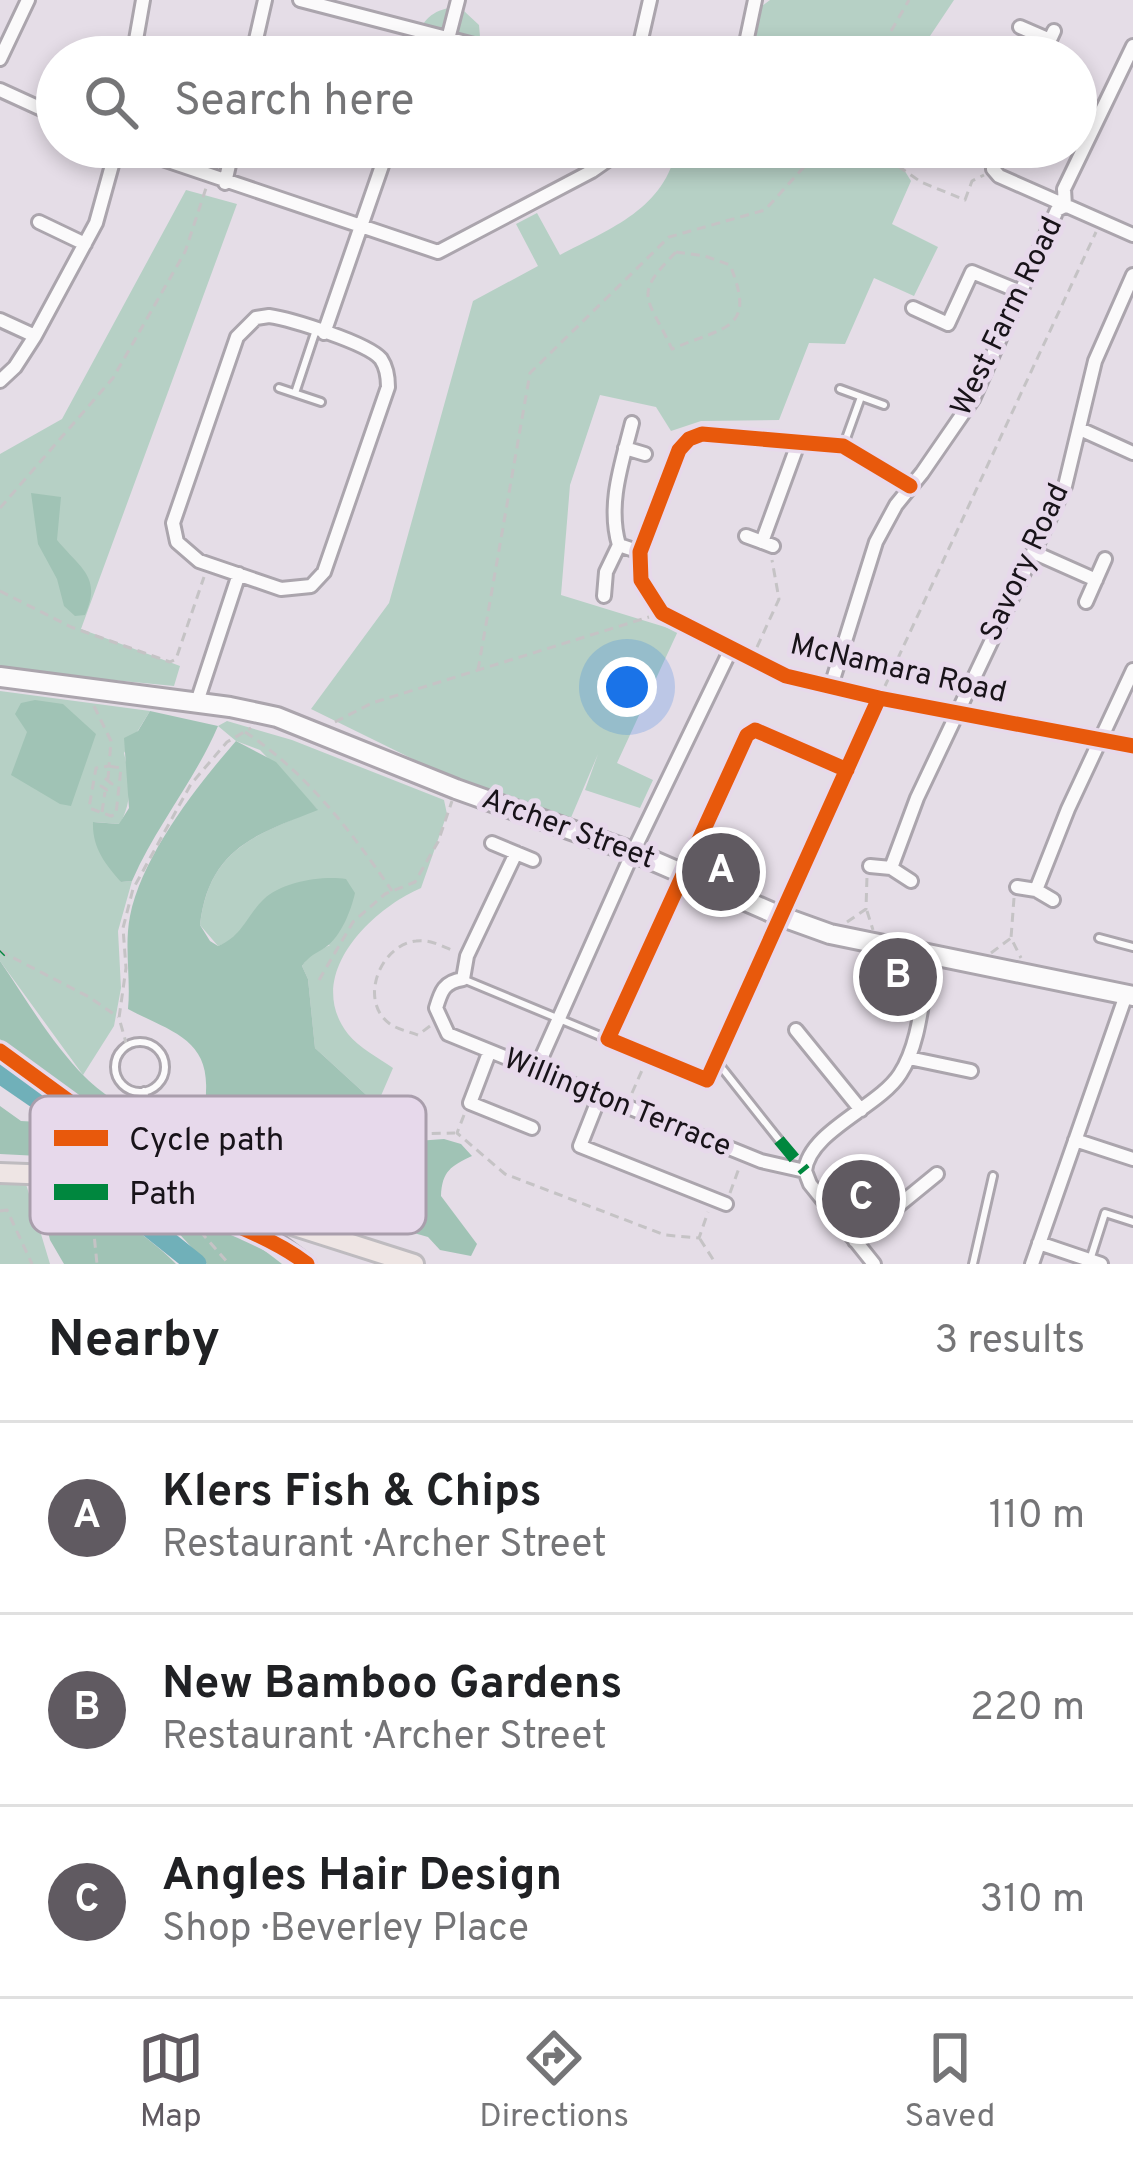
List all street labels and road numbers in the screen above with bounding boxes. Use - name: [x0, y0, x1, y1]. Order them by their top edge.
- street label: West Farm Road: [944, 212, 1072, 422]
- street label: Savory Road: [973, 478, 1079, 648]
- street label: McNamara Road: [786, 627, 1010, 713]
- street label: Archer Street: [476, 782, 660, 878]
- street label: Willington Terrace: [498, 1041, 736, 1167]

